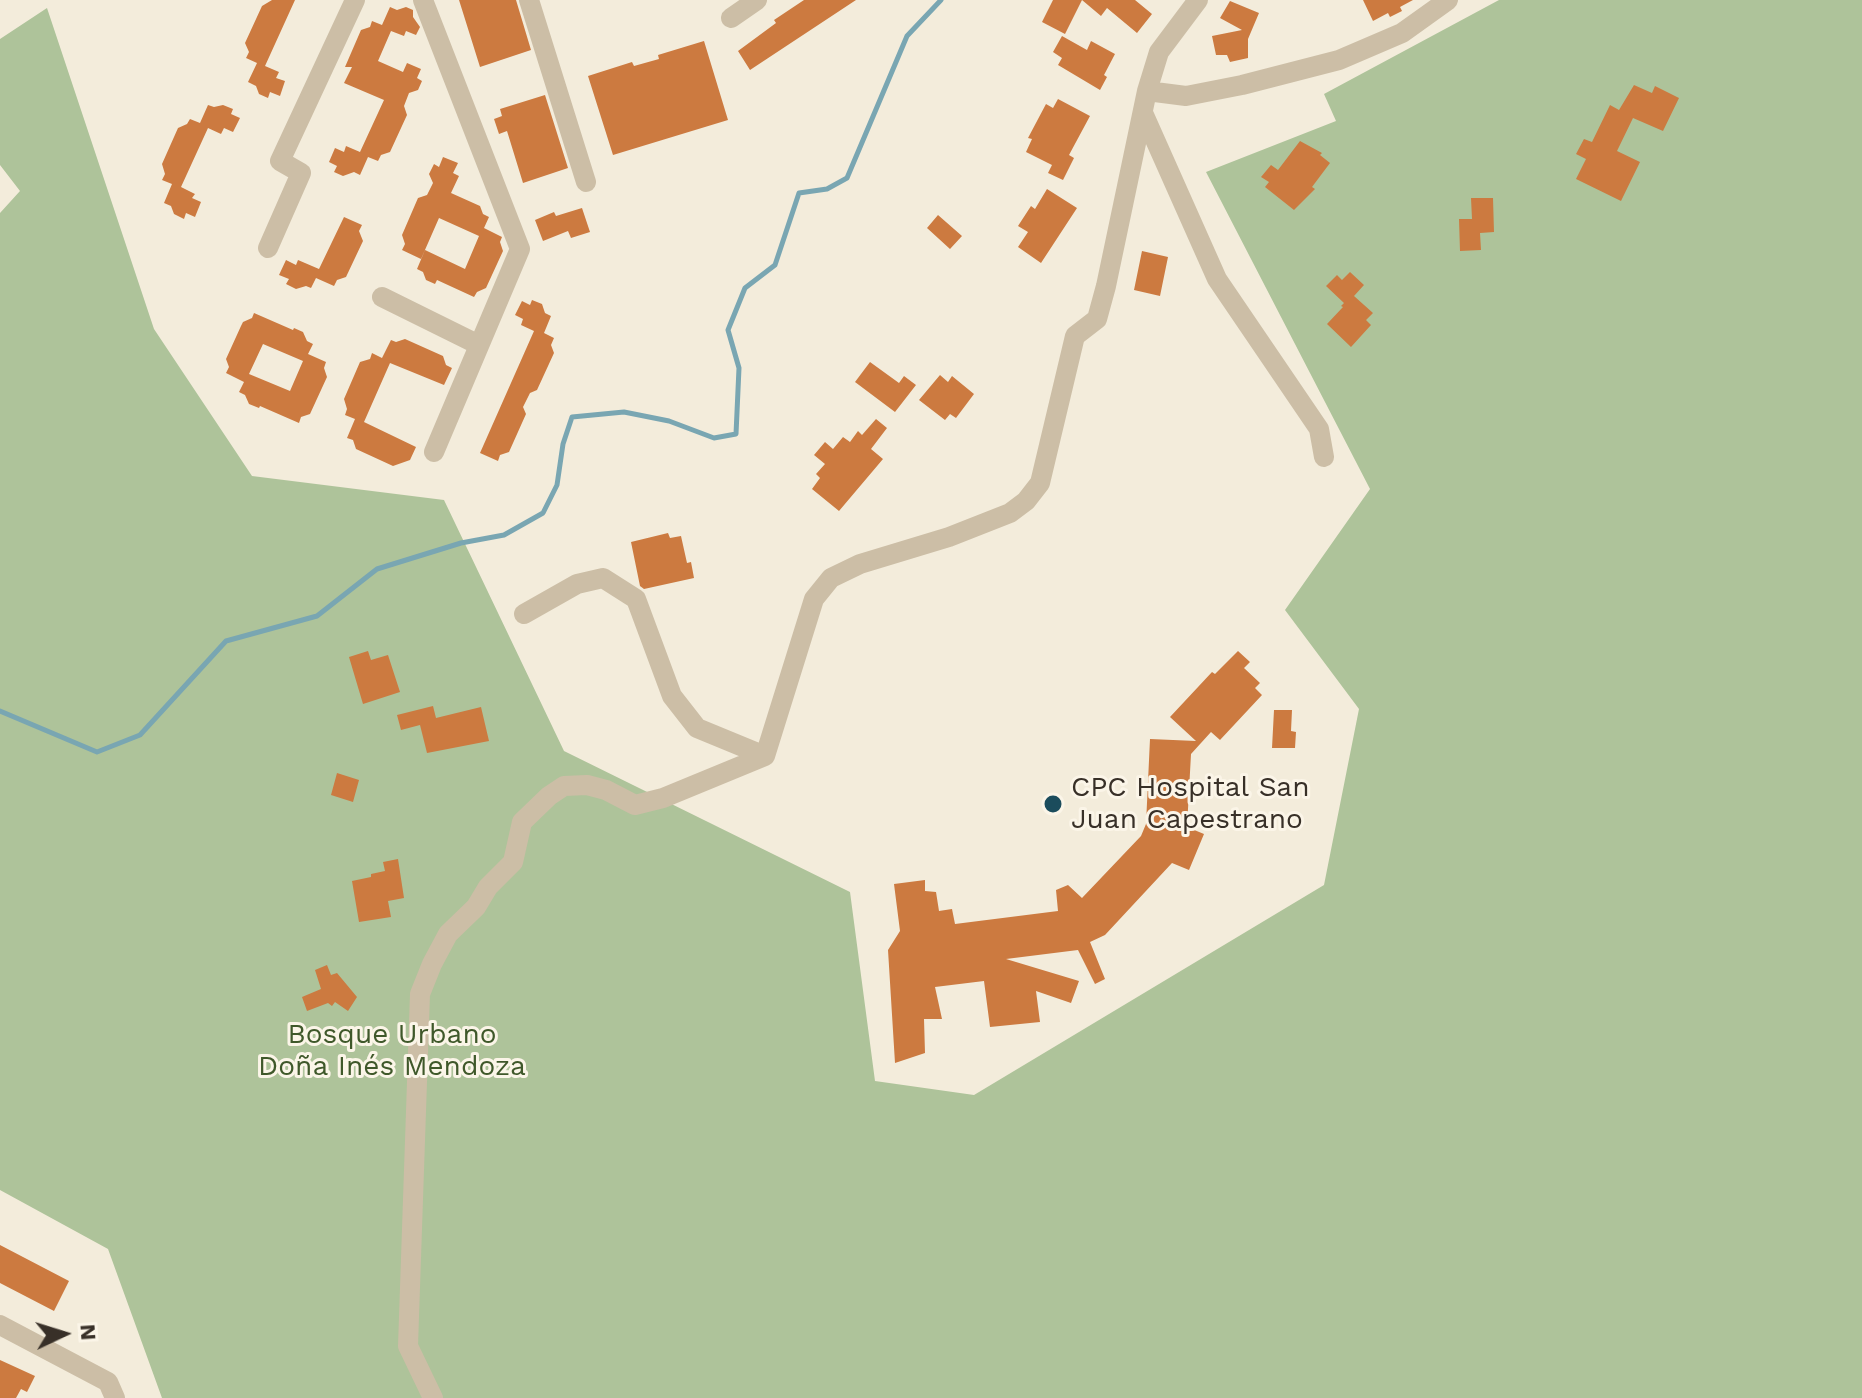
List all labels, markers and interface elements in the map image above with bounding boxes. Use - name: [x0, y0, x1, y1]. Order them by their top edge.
- place label: CPC Hospital San Juan Capestrano: [1071, 771, 1309, 837]
- marker: CPC Hospital San Juan Capestrano: [1042, 793, 1064, 815]
- park label: Bosque Urbano Doña Inés Mendoza: [258, 1018, 526, 1084]
- north arrow: [24, 1294, 104, 1374]
- text: N: [75, 1323, 101, 1341]

